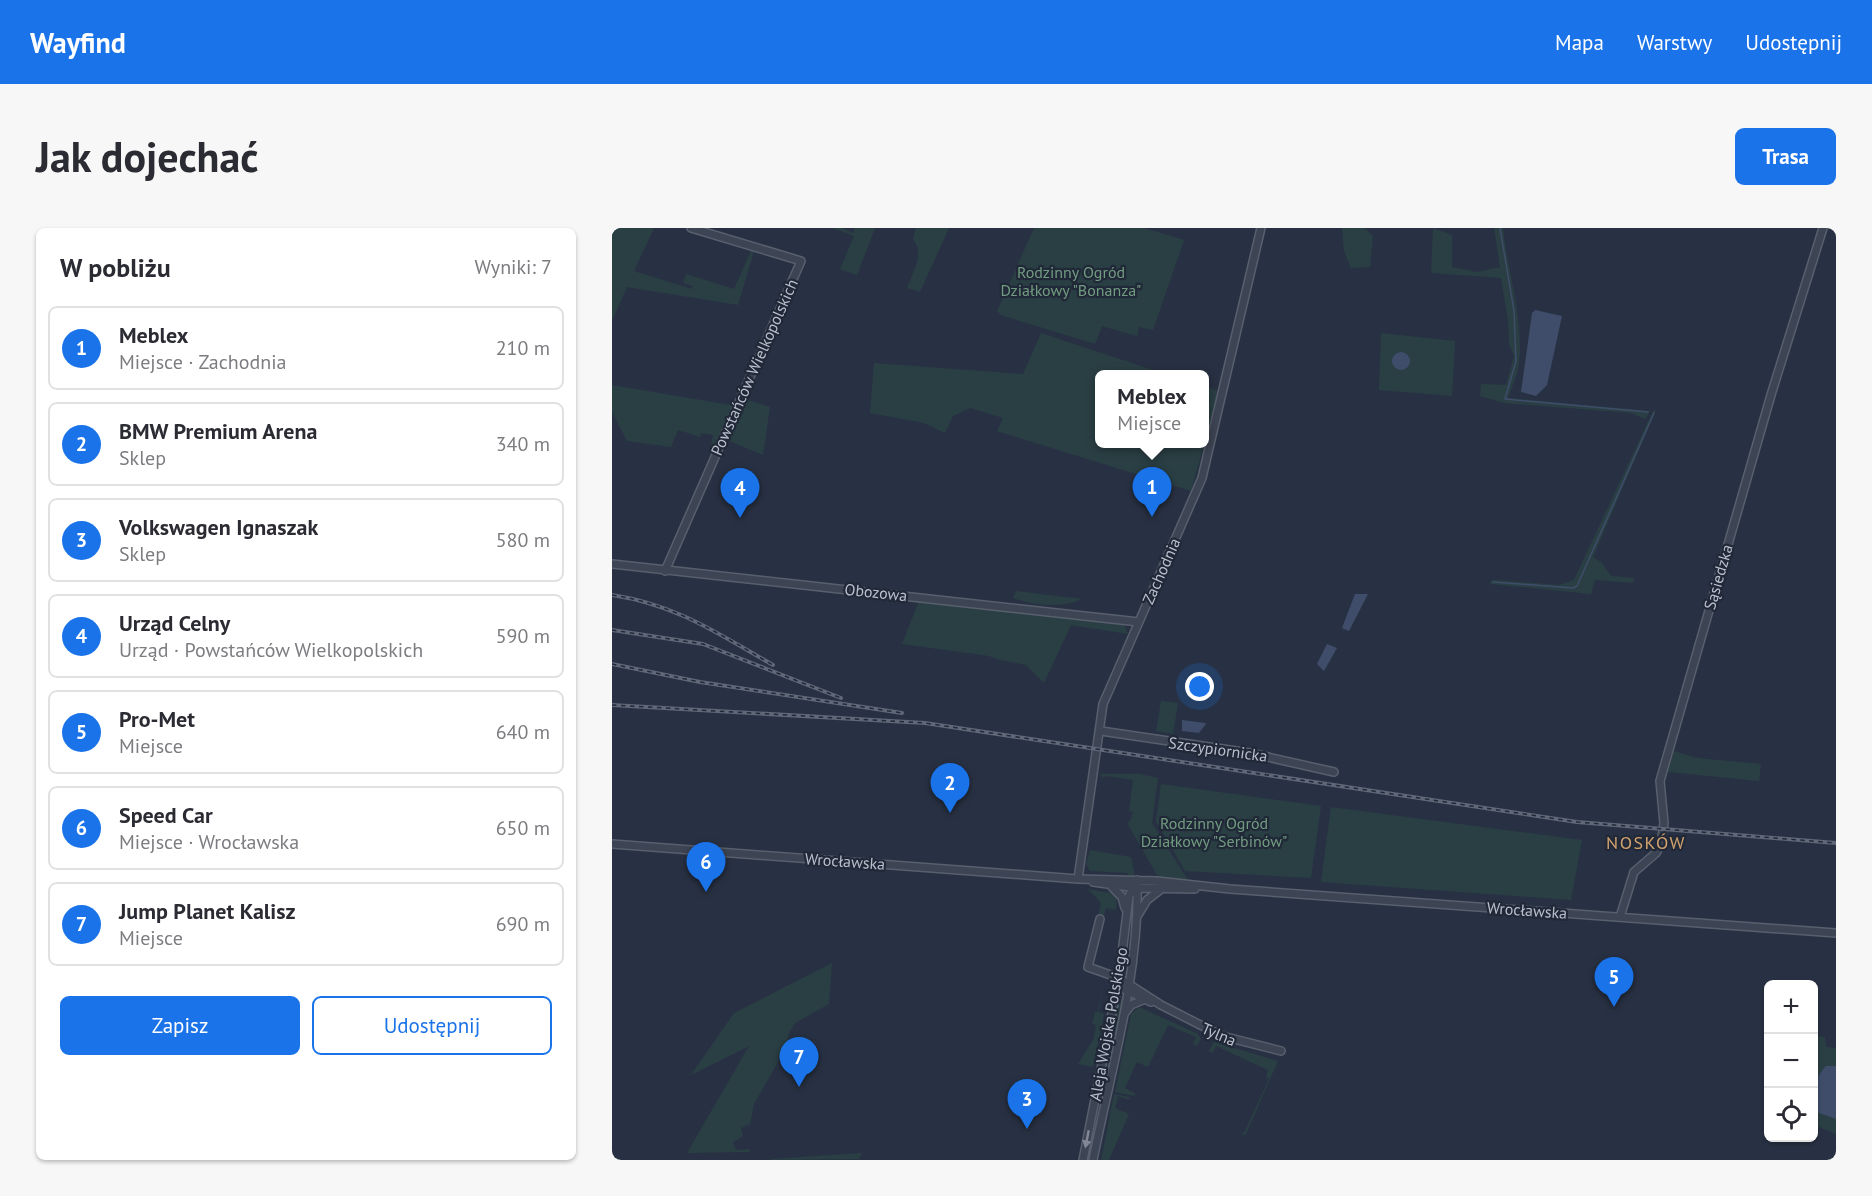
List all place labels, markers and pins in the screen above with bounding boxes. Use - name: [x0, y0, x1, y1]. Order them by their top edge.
- pin: 4: [720, 468, 760, 518]
- pin: 1: [1132, 468, 1172, 517]
- pin: 2: [930, 764, 970, 813]
- pin: 6: [686, 842, 725, 892]
- pin: 5: [1594, 958, 1634, 1007]
- pin: 7: [780, 1038, 819, 1087]
- pin: 3: [1008, 1080, 1046, 1129]

